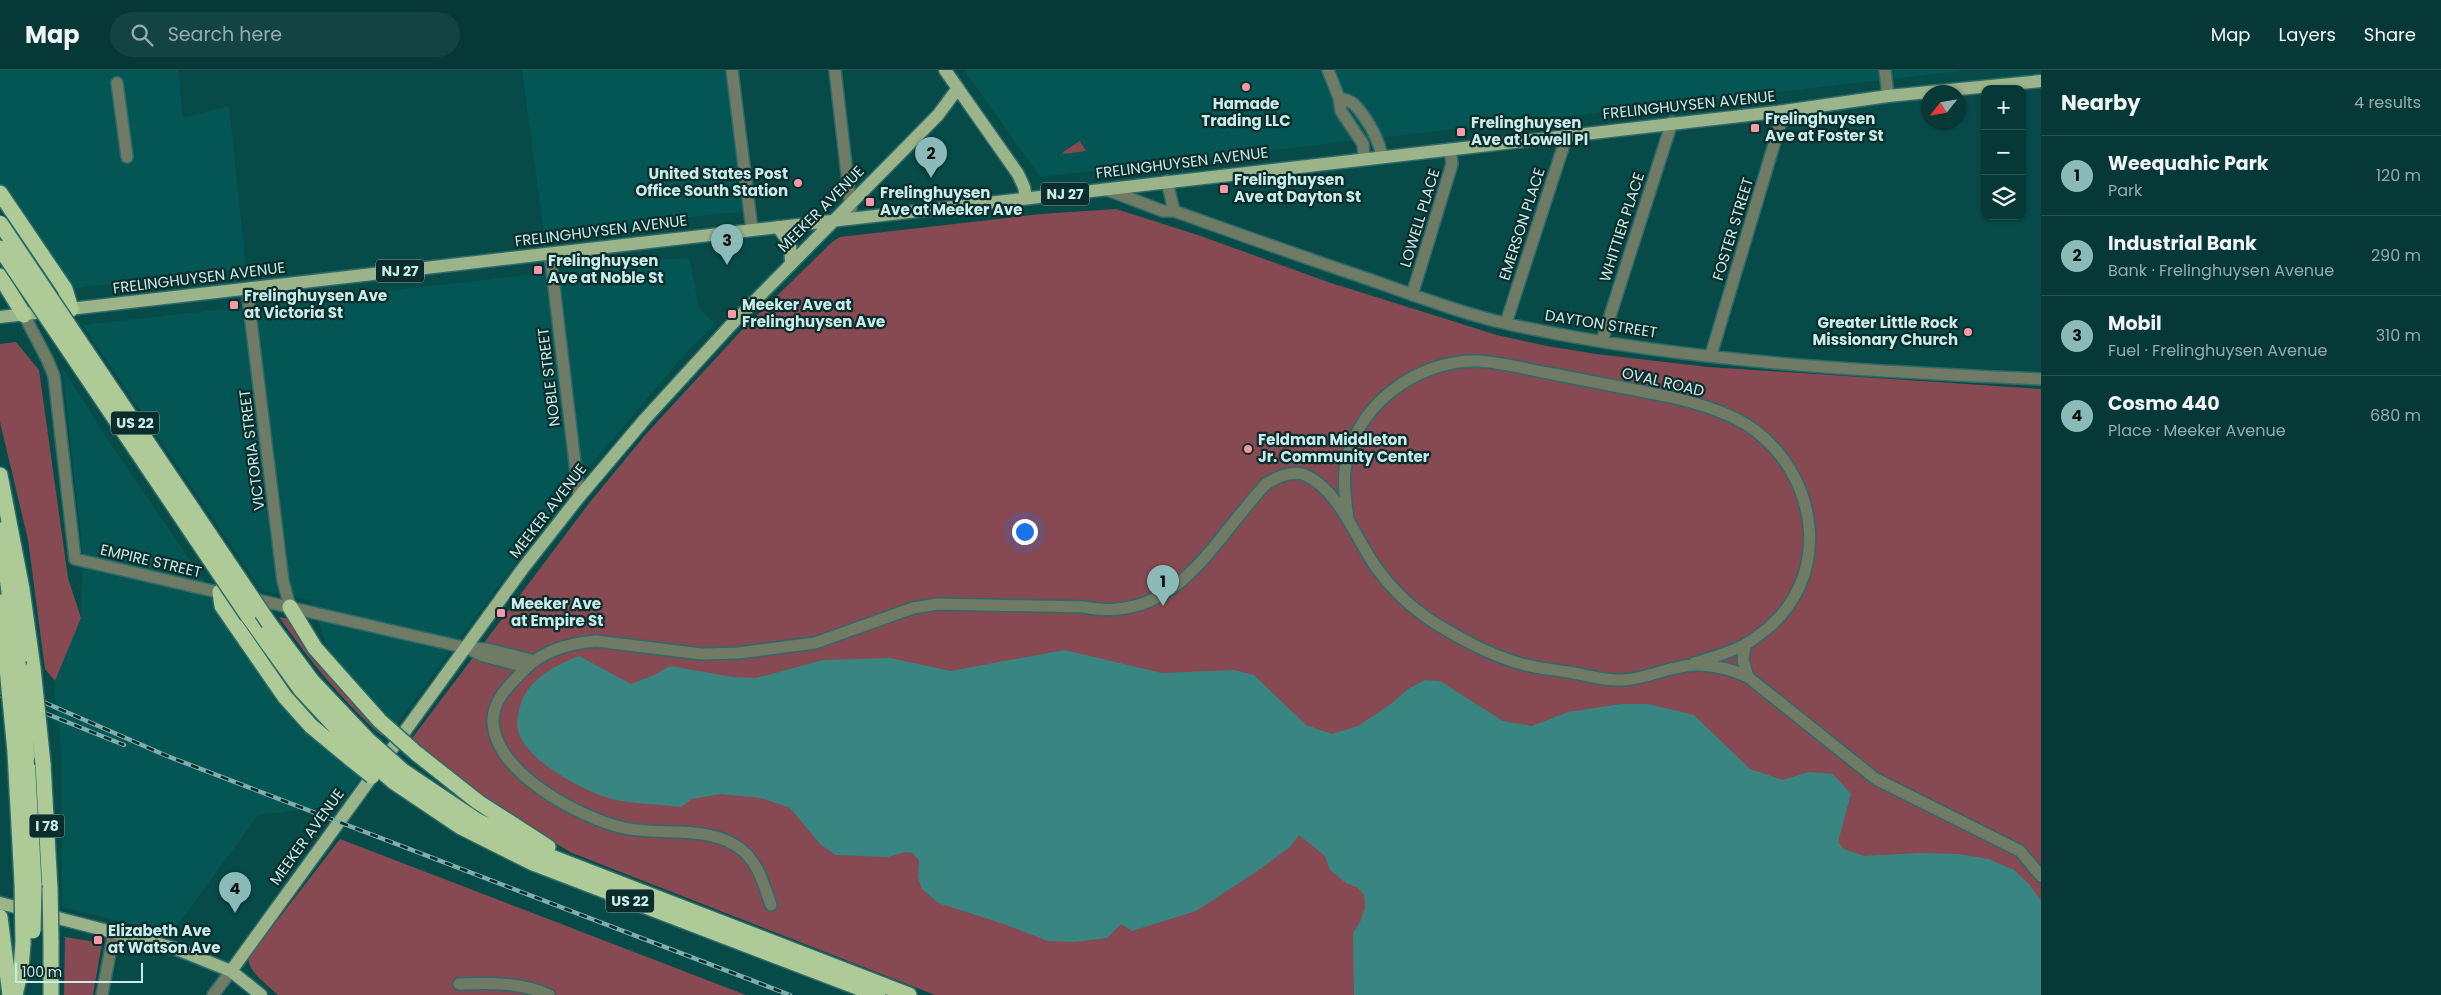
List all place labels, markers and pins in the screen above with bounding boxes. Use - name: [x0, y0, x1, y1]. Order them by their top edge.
- marker: Hamade Trading LLC: [1240, 81, 1252, 93]
- place label: Hamade Trading LLC: [1201, 93, 1291, 131]
- place label: Frelinghuysen Ave at Foster St: [1765, 108, 1884, 146]
- place label: Frelinghuysen Ave at Lowell Pl: [1471, 112, 1588, 150]
- marker: Frelinghuysen Ave at Foster St: [1749, 122, 1761, 134]
- marker: Frelinghuysen Ave at Lowell Pl: [1455, 126, 1467, 138]
- pin: 2: [915, 137, 947, 178]
- place label: United States Post Office South Station: [636, 163, 788, 201]
- place label: Frelinghuysen Ave at Dayton St: [1234, 169, 1361, 207]
- marker: United States Post Office South Station: [792, 177, 804, 189]
- place label: Frelinghuysen Ave at Meeker Ave: [880, 182, 1022, 220]
- marker: Frelinghuysen Ave at Dayton St: [1218, 183, 1230, 195]
- marker: Frelinghuysen Ave at Meeker Ave: [864, 196, 876, 208]
- pin: 3: [711, 224, 743, 265]
- place label: Frelinghuysen Ave at Noble St: [548, 250, 664, 288]
- marker: Frelinghuysen Ave at Noble St: [532, 264, 544, 276]
- place label: Frelinghuysen Ave at Victoria St: [244, 285, 387, 323]
- place label: Meeker Ave at Frelinghuysen Ave: [742, 294, 885, 332]
- marker: Frelinghuysen Ave at Victoria St: [228, 299, 240, 311]
- marker: Meeker Ave at Frelinghuysen Ave: [726, 308, 738, 320]
- place label: Greater Little Rock Missionary Church: [1812, 312, 1959, 350]
- marker: Greater Little Rock Missionary Church: [1962, 326, 1974, 338]
- place label: Feldman Middleton Jr. Community Center: [1258, 429, 1430, 467]
- marker: Feldman Middleton Jr. Community Center: [1242, 443, 1254, 455]
- pin: 1: [1147, 565, 1179, 606]
- place label: Meeker Ave at Empire St: [511, 593, 603, 631]
- marker: Meeker Ave at Empire St: [495, 607, 507, 619]
- pin: 4: [219, 872, 251, 913]
- place label: Elizabeth Ave at Watson Ave: [108, 920, 220, 958]
- marker: Elizabeth Ave at Watson Ave: [92, 934, 104, 946]

